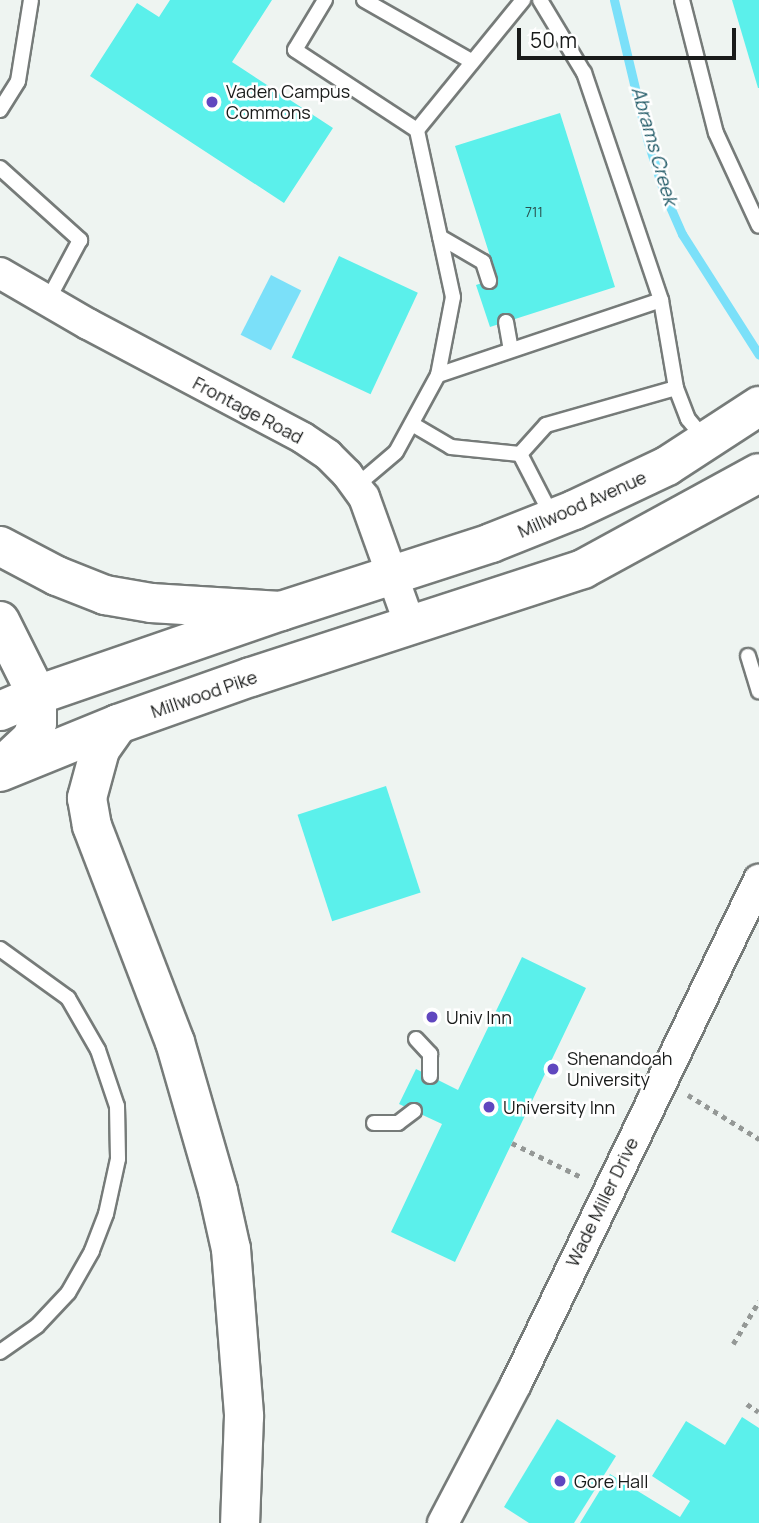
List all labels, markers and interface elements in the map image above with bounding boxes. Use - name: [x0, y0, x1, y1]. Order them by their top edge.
- scale bar: [521, 14, 740, 58]
- text: 50 m: [530, 26, 577, 54]
- place label: Vaden Campus Commons: [226, 81, 350, 124]
- water label: Abrams Creek: [626, 84, 682, 208]
- marker: Vaden Campus Commons: [204, 94, 220, 110]
- house number: 711: [525, 204, 543, 220]
- street label: Frontage Road: [189, 372, 307, 448]
- street label: Millwood Avenue: [514, 466, 650, 542]
- street label: Millwood Pike: [148, 666, 260, 722]
- place label: Univ Inn: [446, 1006, 512, 1028]
- marker: Univ Inn: [424, 1009, 440, 1025]
- place label: Shenandoah University: [567, 1048, 672, 1090]
- marker: Shenandoah University: [545, 1061, 561, 1077]
- place label: University Inn: [503, 1096, 615, 1118]
- marker: University Inn: [481, 1099, 497, 1115]
- street label: Wade Miller Drive: [561, 1134, 643, 1270]
- place label: Gore Hall: [574, 1470, 648, 1492]
- marker: Gore Hall: [552, 1473, 568, 1489]

